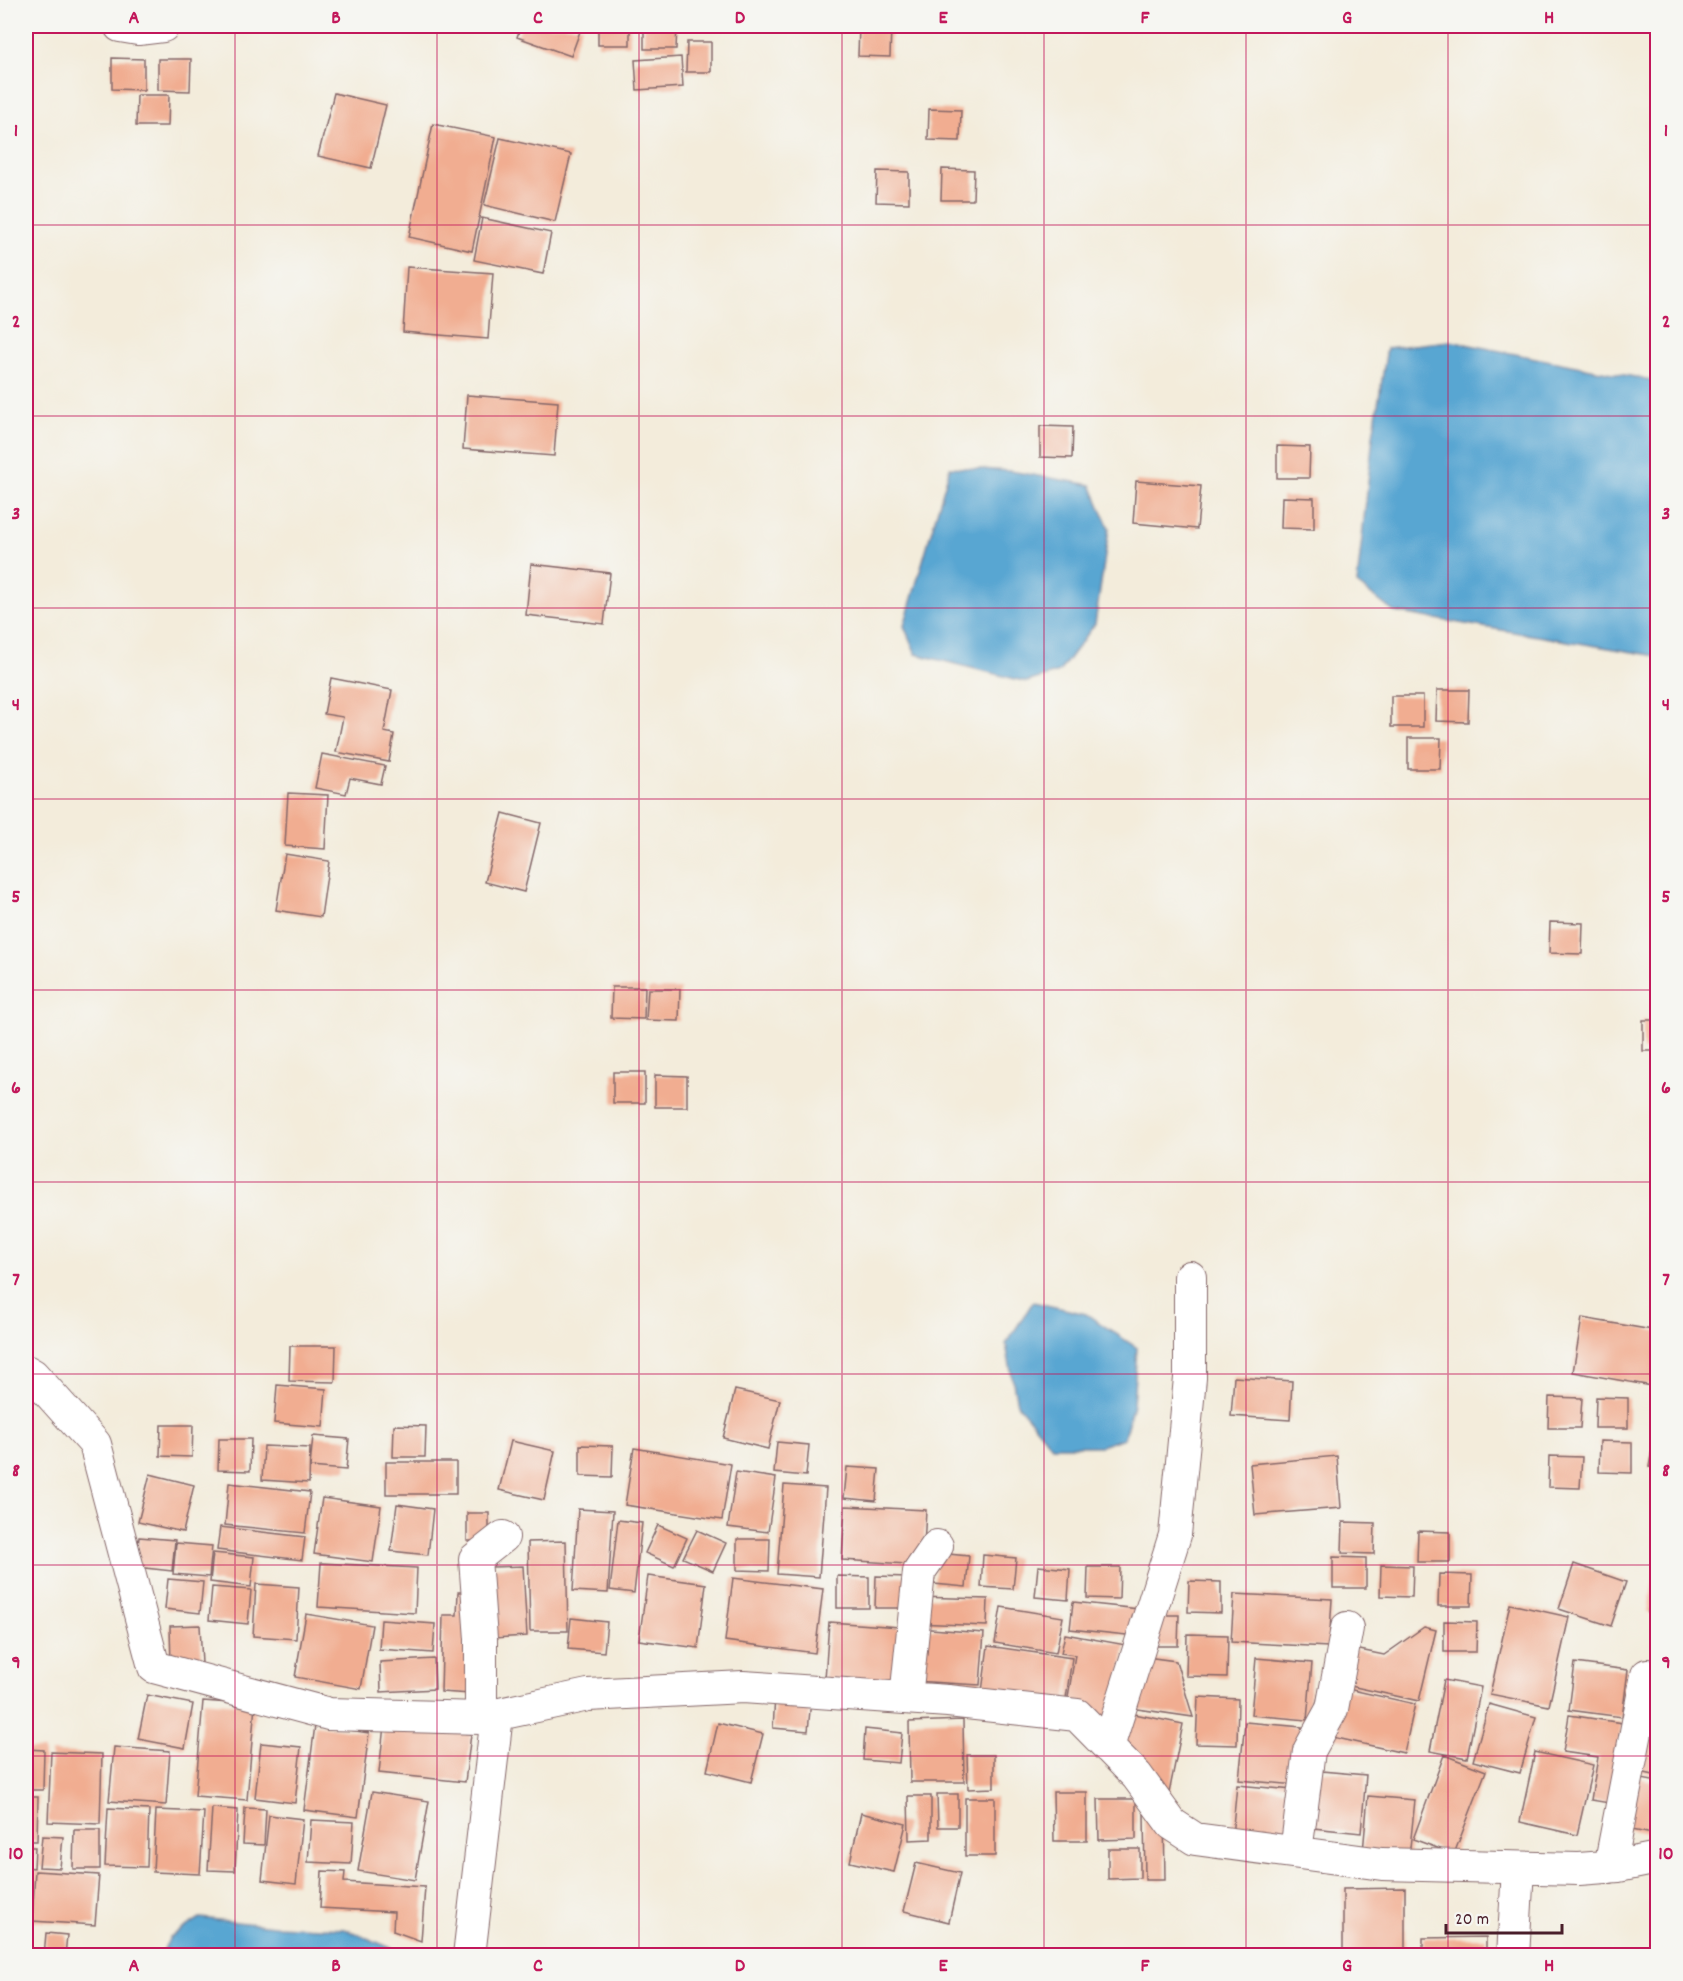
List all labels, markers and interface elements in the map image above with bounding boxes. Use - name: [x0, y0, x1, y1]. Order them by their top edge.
- text: A: [129, 5, 140, 33]
- text: B: [331, 5, 341, 33]
- text: C: [533, 5, 543, 33]
- text: D: [735, 5, 746, 33]
- text: E: [938, 5, 948, 33]
- text: F: [1141, 5, 1151, 33]
- text: G: [1342, 5, 1352, 33]
- text: H: [1544, 5, 1554, 33]
- text: 1: [14, 118, 18, 146]
- text: 1: [1664, 118, 1668, 146]
- text: 2: [12, 309, 20, 337]
- text: 2: [1662, 309, 1670, 337]
- text: 3: [12, 501, 20, 529]
- text: 3: [1662, 501, 1670, 529]
- text: 4: [12, 692, 20, 720]
- text: 4: [1662, 692, 1670, 720]
- text: 5: [11, 884, 21, 912]
- text: 5: [1661, 884, 1671, 912]
- text: 6: [11, 1075, 21, 1103]
- text: 6: [1661, 1075, 1671, 1103]
- text: 7: [12, 1267, 20, 1295]
- text: 7: [1662, 1267, 1670, 1295]
- text: 8: [12, 1458, 20, 1486]
- text: 8: [1662, 1458, 1670, 1486]
- text: 9: [11, 1650, 21, 1678]
- text: 9: [1661, 1650, 1671, 1678]
- text: 10: [8, 1841, 24, 1869]
- text: 10: [1658, 1841, 1674, 1869]
- scale bar: [1446, 1897, 1562, 1935]
- text: 20 m: [1455, 1908, 1489, 1933]
- text: A: [129, 1953, 140, 1981]
- text: B: [331, 1953, 341, 1981]
- text: C: [533, 1953, 543, 1981]
- text: D: [735, 1953, 746, 1981]
- text: E: [938, 1953, 948, 1981]
- text: F: [1141, 1953, 1151, 1981]
- text: G: [1342, 1953, 1352, 1981]
- text: H: [1544, 1953, 1554, 1981]

